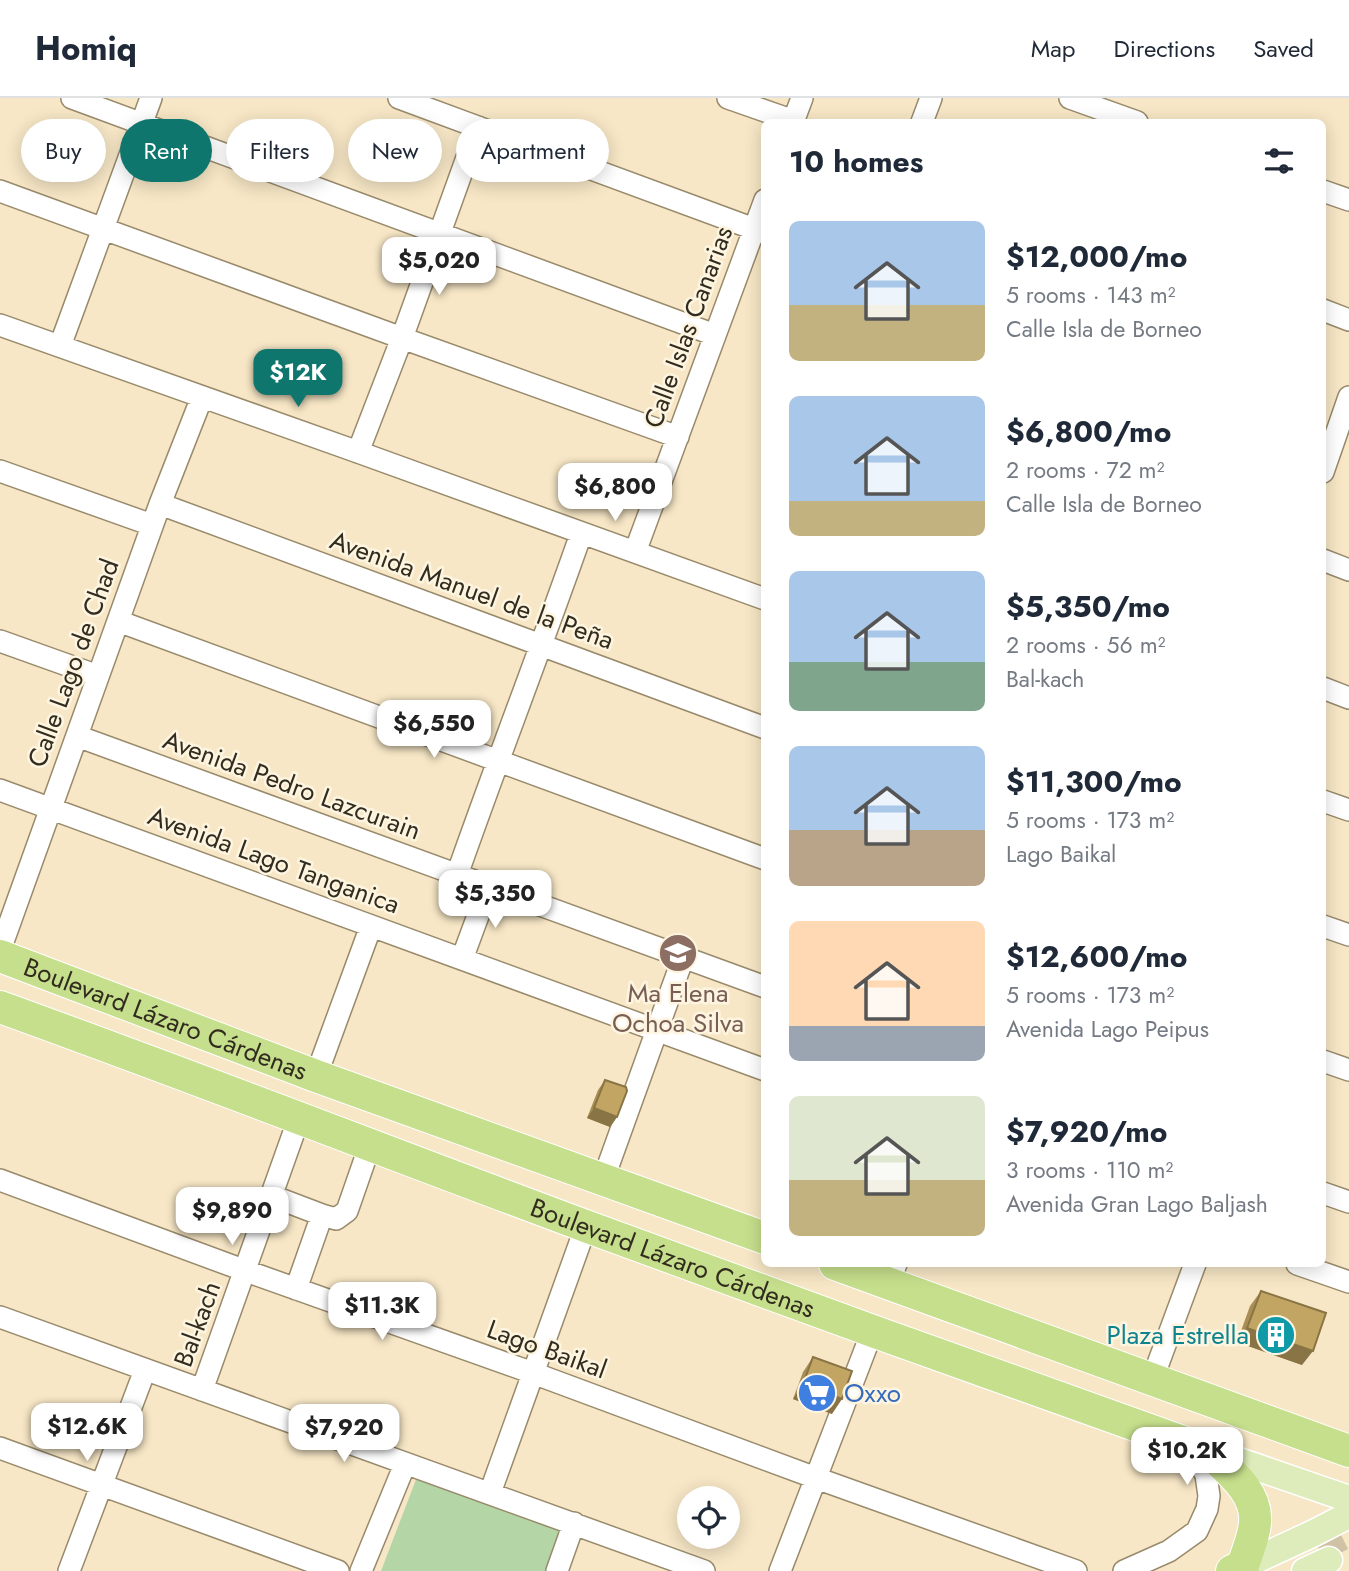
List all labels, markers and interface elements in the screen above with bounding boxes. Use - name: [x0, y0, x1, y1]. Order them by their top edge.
- text: Homiq: [35, 25, 137, 72]
- text: Map: [1031, 31, 1076, 66]
- text: Directions: [1114, 31, 1215, 66]
- text: Saved: [1253, 31, 1314, 66]
- chip: Buy: [21, 119, 106, 182]
- chip: Rent: [120, 119, 212, 182]
- chip: Filters: [226, 119, 334, 182]
- chip: New: [348, 119, 442, 182]
- chip: Apartment: [456, 119, 609, 182]
- text: 10 homes: [789, 140, 923, 183]
- icon: filters: [1260, 142, 1298, 180]
- street label: Calle Islas Canarias: [634, 221, 742, 433]
- text: $12,000/mo: [1006, 235, 1187, 278]
- pin: $5,020: [382, 238, 496, 297]
- text: $5,020: [398, 243, 480, 277]
- icon: home: [845, 249, 929, 333]
- text: 5 rooms · 143 m²: [1006, 278, 1176, 312]
- text: Calle Isla de Borneo: [1006, 312, 1202, 346]
- pin: $12K: [257, 350, 339, 409]
- text: $12K: [269, 355, 327, 389]
- text: $6,800/mo: [1006, 410, 1171, 453]
- icon: home: [845, 424, 929, 508]
- text: 2 rooms · 72 m²: [1006, 453, 1165, 487]
- pin: $6,800: [558, 464, 672, 523]
- text: $6,800: [574, 469, 656, 503]
- text: Calle Isla de Borneo: [1006, 487, 1202, 521]
- street label: Avenida Manuel de la Peña: [325, 521, 619, 659]
- street label: Calle Lago de Chad: [18, 553, 128, 773]
- text: $5,350/mo: [1006, 585, 1170, 628]
- icon: home: [845, 599, 929, 683]
- text: 2 rooms · 56 m²: [1006, 628, 1166, 662]
- text: Bal-kach: [1006, 662, 1084, 696]
- pin: $6,550: [377, 700, 491, 760]
- text: $6,550: [393, 706, 475, 740]
- street label: Avenida Pedro Lazcurain: [158, 721, 426, 849]
- text: $11,300/mo: [1006, 760, 1182, 803]
- icon: home: [845, 774, 929, 858]
- street label: Avenida Lago Tanganica: [143, 797, 405, 923]
- text: 5 rooms · 173 m²: [1006, 803, 1174, 837]
- text: Lago Baikal: [1006, 837, 1116, 871]
- pin: $5,350: [438, 870, 552, 930]
- text: $5,350: [455, 876, 535, 910]
- school or university icon: Ma Elena Ochoa Silva: [657, 932, 699, 974]
- text: $12,600/mo: [1006, 935, 1188, 978]
- street label: Boulevard Lázaro Cárdenas: [18, 948, 313, 1090]
- icon: home: [845, 949, 929, 1033]
- place label: Ma Elena Ochoa Silva: [612, 974, 744, 1042]
- text: 5 rooms · 173 m²: [1006, 978, 1174, 1012]
- text: Avenida Lago Peipus: [1006, 1012, 1209, 1046]
- text: $7,920/mo: [1006, 1110, 1168, 1153]
- icon: home: [845, 1124, 929, 1208]
- text: 3 rooms · 110 m²: [1006, 1153, 1173, 1187]
- text: Avenida Gran Lago Baljash: [1006, 1187, 1268, 1221]
- pin: $9,890: [175, 1188, 289, 1247]
- street label: Boulevard Lázaro Cárdenas: [525, 1188, 820, 1328]
- text: $9,890: [192, 1193, 272, 1227]
- street label: Bal-kach: [164, 1276, 230, 1372]
- pin: $11.3K: [325, 1282, 439, 1342]
- text: $11.3K: [344, 1288, 420, 1322]
- street label: Lago Baikal: [482, 1310, 612, 1388]
- building icon: Plaza Estrella: [1255, 1314, 1297, 1356]
- place label: Plaza Estrella: [1107, 1316, 1249, 1354]
- supermarket icon: Oxxo: [796, 1372, 838, 1414]
- place label: Oxxo: [844, 1374, 901, 1412]
- pin: $12.6K: [30, 1404, 144, 1463]
- pin: $7,920: [287, 1404, 401, 1464]
- text: $12.6K: [47, 1409, 127, 1443]
- text: $7,920: [304, 1410, 384, 1444]
- pin: $10.2K: [1130, 1428, 1244, 1487]
- text: $10.2K: [1147, 1433, 1227, 1467]
- map controls: [677, 1486, 740, 1549]
- button: locate: [677, 1486, 740, 1549]

